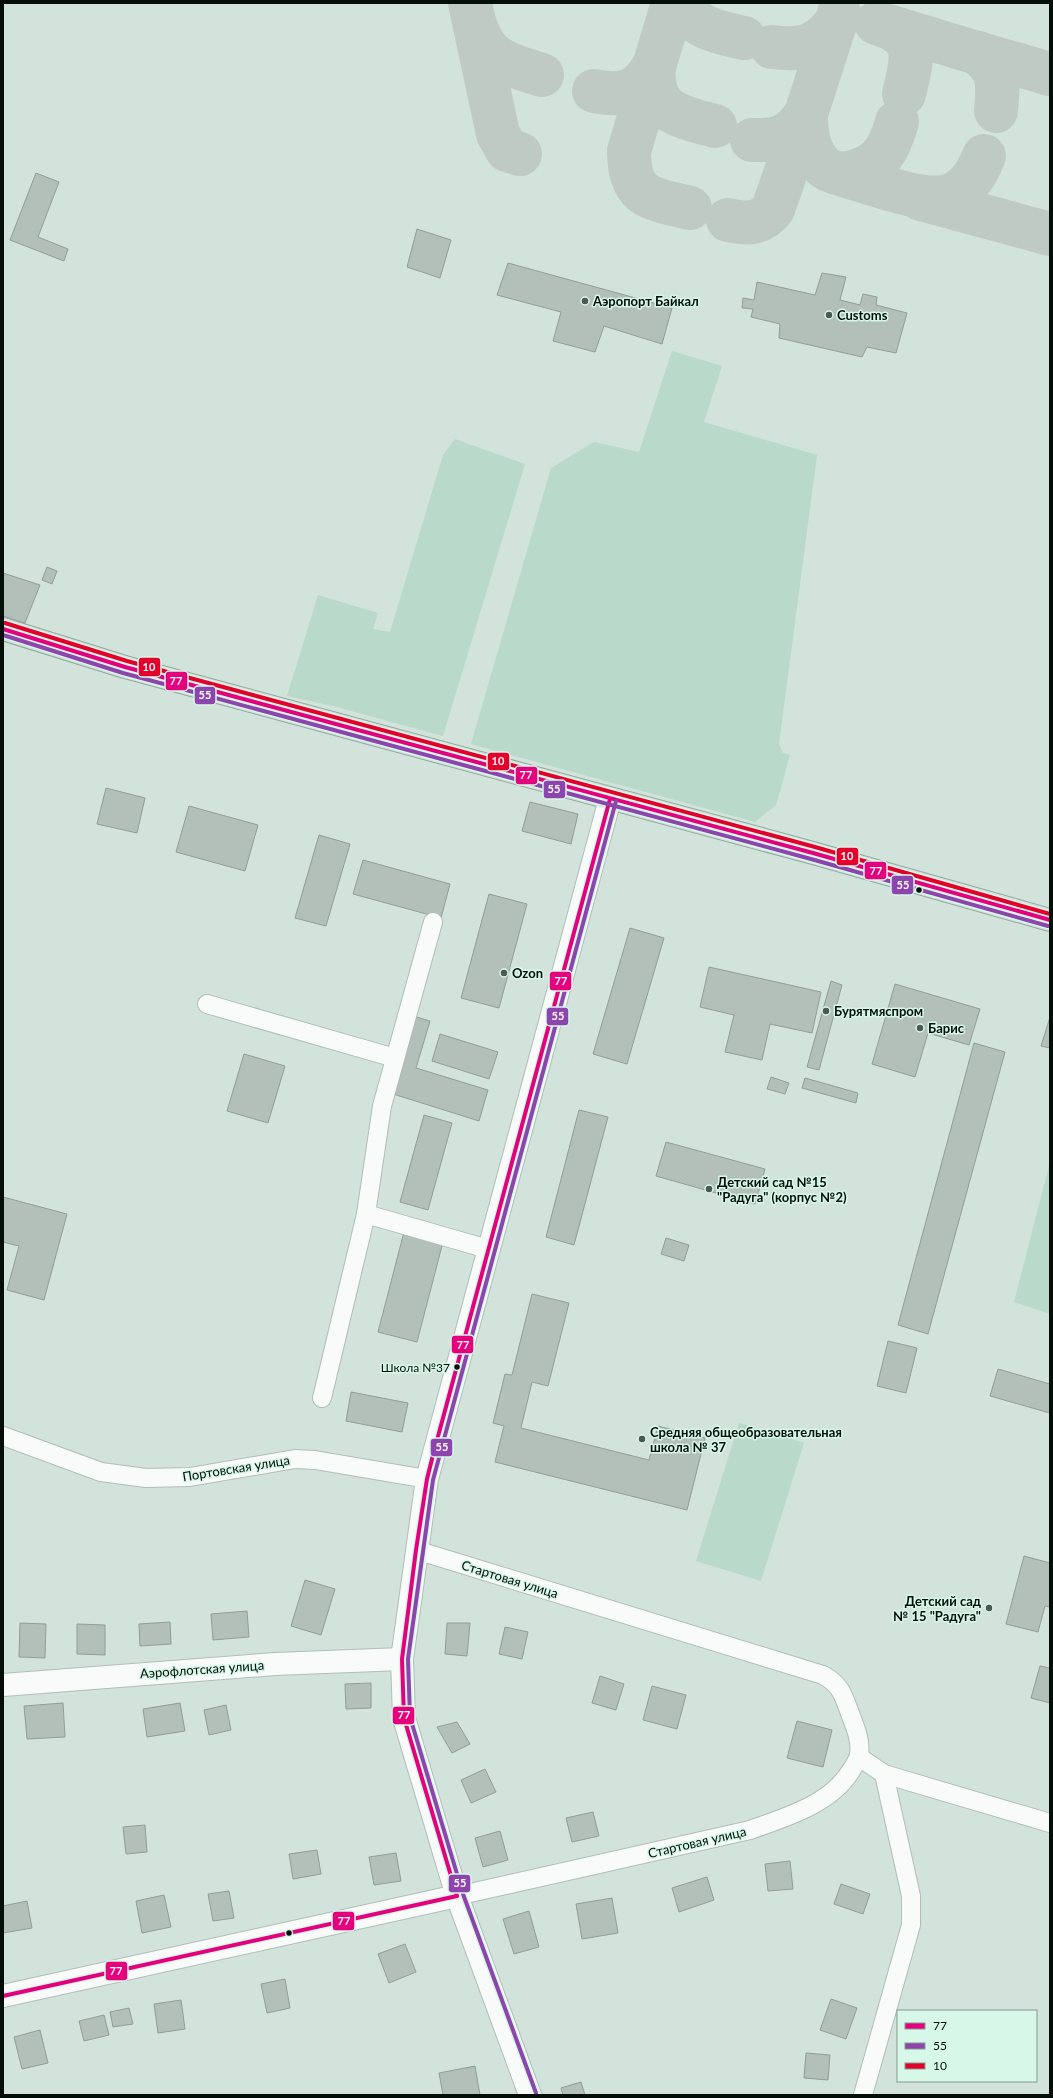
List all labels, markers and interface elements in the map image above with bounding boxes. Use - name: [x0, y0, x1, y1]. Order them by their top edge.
- place label: Аэропорт Байкал: [592, 293, 699, 309]
- marker: Аэропорт Байкал: [580, 296, 590, 306]
- place label: Customs: [837, 307, 888, 323]
- marker: Customs: [824, 310, 834, 320]
- line badge: 10: [138, 657, 161, 677]
- text: 10: [143, 660, 156, 673]
- line badge: 77: [165, 671, 188, 691]
- text: 77: [170, 674, 182, 687]
- line badge: 55: [194, 686, 216, 705]
- text: 55: [199, 688, 211, 701]
- line badge: 10: [487, 752, 510, 771]
- text: 10: [492, 754, 505, 767]
- line badge: 77: [515, 766, 538, 785]
- text: 77: [520, 768, 532, 781]
- line badge: 55: [543, 780, 566, 799]
- text: 55: [548, 782, 560, 795]
- line badge: 10: [836, 847, 859, 866]
- text: 10: [841, 849, 854, 862]
- line badge: 77: [864, 861, 887, 880]
- text: 77: [870, 864, 882, 877]
- line badge: 55: [891, 875, 914, 895]
- text: 55: [897, 878, 909, 891]
- unlabelled marker: [914, 885, 924, 895]
- place label: Ozon: [512, 965, 543, 981]
- marker: Ozon: [499, 968, 509, 978]
- line badge: 77: [549, 971, 572, 991]
- text: 77: [555, 974, 567, 987]
- place label: Бурятмяспром: [834, 1003, 923, 1019]
- marker: Бурятмяспром: [821, 1006, 831, 1016]
- line badge: 55: [546, 1007, 569, 1026]
- text: 55: [552, 1009, 564, 1022]
- place label: Барис: [928, 1020, 965, 1036]
- marker: Барис: [915, 1023, 925, 1033]
- place label: Детский сад №15 "Радуга" (корпус №2): [717, 1174, 847, 1205]
- marker: Детский сад №15 "Радуга" (корпус №2): [704, 1184, 714, 1194]
- line badge: 77: [451, 1335, 474, 1354]
- text: 77: [457, 1338, 469, 1351]
- place label: Школа №37: [381, 1360, 450, 1375]
- marker: Школа №37: [452, 1362, 462, 1372]
- place label: Средняя общеобразовательная школа № 37: [650, 1424, 842, 1455]
- marker: Средняя общеобразовательная школа № 37: [637, 1434, 647, 1444]
- line badge: 55: [430, 1438, 453, 1457]
- text: 55: [436, 1440, 448, 1453]
- street label: Портовская улица: [181, 1452, 291, 1484]
- street label: Стартовая улица: [460, 1557, 560, 1601]
- place label: Детский сад № 15 "Радуга": [893, 1593, 982, 1624]
- marker: Детский сад № 15 "Радуга": [984, 1603, 994, 1613]
- street label: Аэрофлотская улица: [139, 1657, 265, 1681]
- line badge: 77: [392, 1706, 415, 1725]
- text: 77: [398, 1708, 410, 1721]
- street label: Стартовая улица: [646, 1823, 748, 1861]
- line badge: 55: [448, 1874, 471, 1893]
- text: 55: [454, 1876, 466, 1889]
- line badge: 77: [332, 1911, 355, 1931]
- text: 77: [338, 1914, 350, 1927]
- unlabelled marker: [284, 1928, 294, 1938]
- line badge: 77: [105, 1961, 128, 1981]
- text: 77: [110, 1964, 122, 1977]
- legend: [897, 2010, 1037, 2082]
- text: 77: [933, 2018, 947, 2033]
- text: 55: [933, 2038, 947, 2053]
- text: 10: [933, 2058, 947, 2073]

